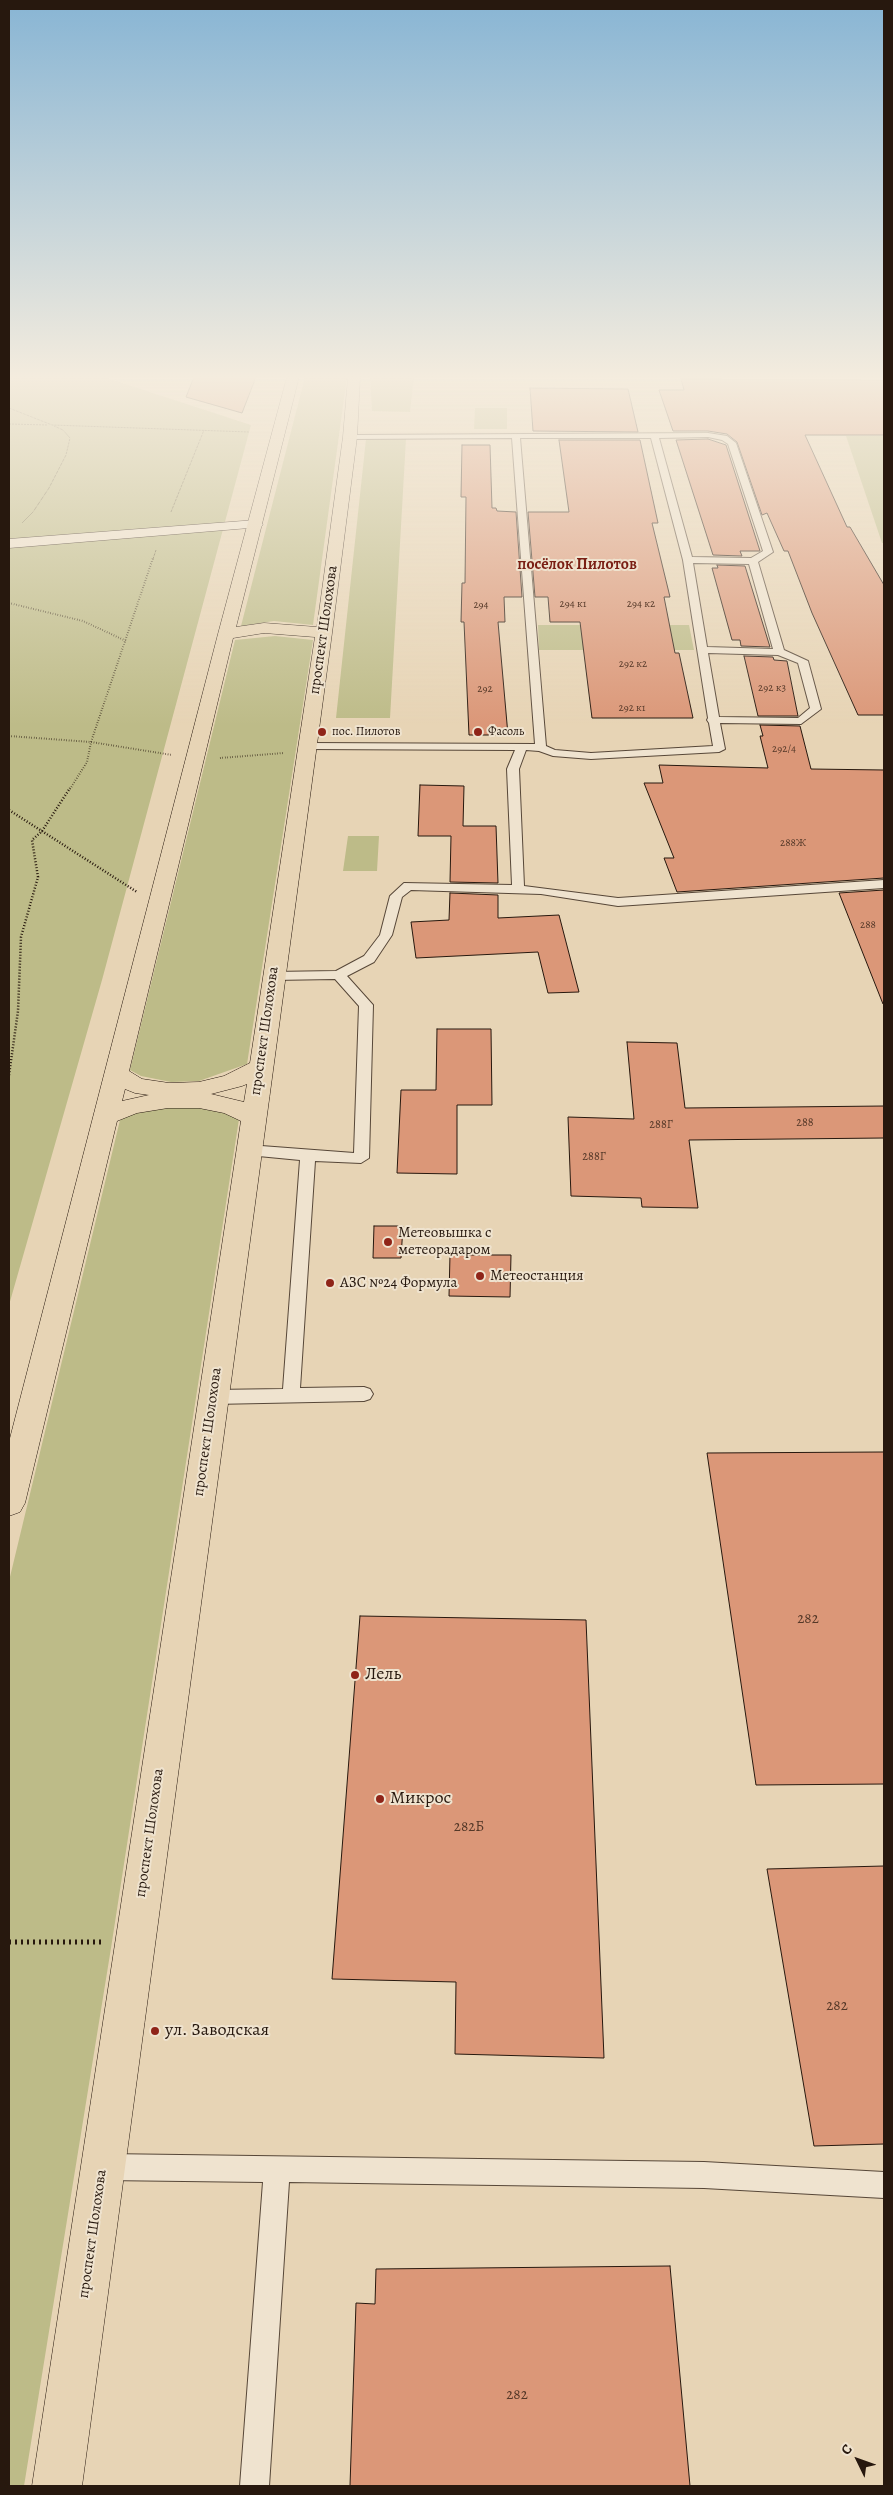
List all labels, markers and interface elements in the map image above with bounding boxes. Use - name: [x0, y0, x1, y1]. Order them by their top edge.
- district label: посёлок Пилотов: [517, 555, 637, 575]
- street label: проспект Шолохова: [306, 564, 342, 696]
- house number: 294 к1: [560, 597, 586, 611]
- house number: 294 к2: [627, 597, 655, 611]
- house number: 294: [473, 598, 489, 612]
- house number: 292 к2: [619, 657, 647, 671]
- house number: 292 к3: [758, 681, 786, 695]
- house number: 292: [477, 682, 493, 696]
- house number: 292 к1: [618, 701, 646, 715]
- place label: пос. Пилотов: [332, 725, 400, 739]
- place label: Фасоль: [488, 725, 524, 739]
- marker: пос. Пилотов: [316, 726, 328, 738]
- marker: Фасоль: [472, 726, 484, 738]
- house number: 292/4: [772, 742, 796, 756]
- house number: 288Ж: [780, 836, 806, 850]
- house number: 288: [860, 918, 876, 932]
- street label: проспект Шолохова: [247, 965, 283, 1097]
- house number: 288: [796, 1116, 814, 1130]
- house number: 288Г: [649, 1118, 673, 1132]
- house number: 288Г: [582, 1150, 606, 1164]
- place label: Метеовышка с метеорадаром: [398, 1224, 492, 1259]
- marker: Метеовышка с метеорадаром: [382, 1236, 394, 1248]
- place label: Метеостанция: [490, 1267, 584, 1285]
- marker: Метеостанция: [474, 1270, 486, 1282]
- place label: АЗС №24 Формула: [340, 1274, 457, 1292]
- marker: АЗС №24 Формула: [324, 1277, 336, 1289]
- street label: проспект Шолохова: [190, 1366, 226, 1498]
- house number: 282: [797, 1610, 819, 1628]
- place label: Лель: [365, 1664, 401, 1686]
- marker: Лель: [349, 1669, 361, 1681]
- street label: проспект Шолохова: [132, 1767, 168, 1899]
- place label: Микрос: [390, 1788, 451, 1810]
- marker: Микрос: [374, 1793, 386, 1805]
- house number: 282Б: [454, 1818, 484, 1836]
- house number: 282: [826, 1997, 848, 2015]
- place label: ул. Заводская: [165, 2020, 269, 2042]
- marker: ул. Заводская: [149, 2025, 161, 2037]
- street label: проспект Шолохова: [75, 2168, 111, 2300]
- house number: 282: [506, 2386, 528, 2404]
- north arrow: [833, 2435, 883, 2485]
- text: С: [837, 2440, 856, 2459]

